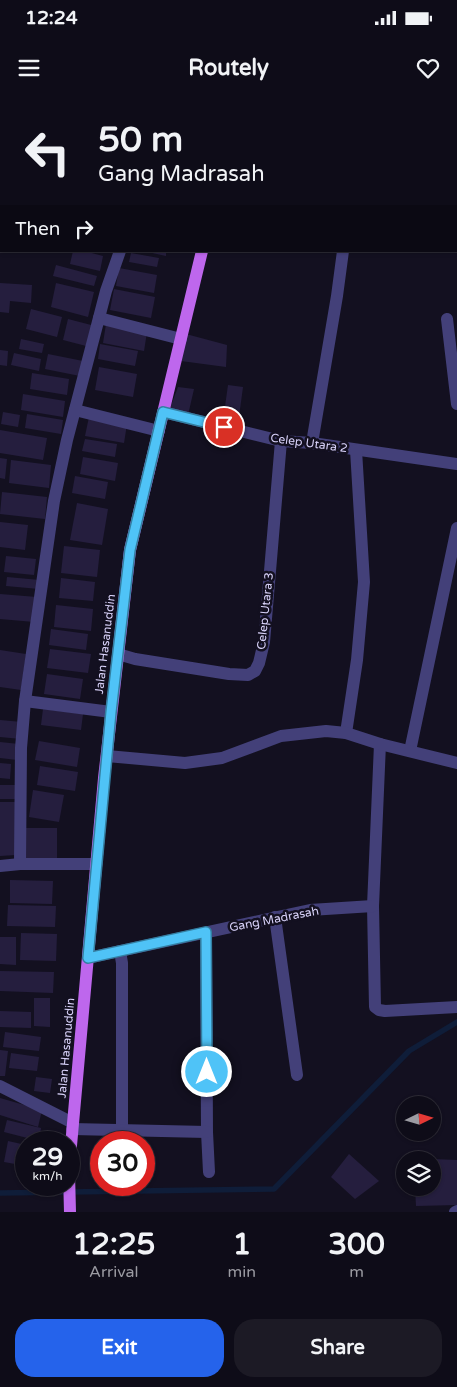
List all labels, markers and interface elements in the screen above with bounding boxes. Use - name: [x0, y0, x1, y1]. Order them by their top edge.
- text: 12:24: [25, 7, 78, 29]
- icon: menu: [15, 54, 43, 82]
- icon: heart: [414, 54, 442, 82]
- text: Routely: [188, 55, 269, 81]
- text: 50 m: [98, 119, 183, 161]
- icon: left: [15, 120, 80, 185]
- text: Gang Madrasah: [98, 161, 265, 187]
- icon: right: [70, 215, 98, 243]
- text: Then: [15, 218, 60, 240]
- pin: [203, 406, 245, 448]
- icon: arrive: [210, 413, 238, 441]
- street label: Celep Utara 2: [270, 431, 348, 455]
- street label: Celep Utara 3: [254, 572, 276, 650]
- street label: Jalan Hasanuddin: [92, 593, 118, 695]
- street label: Gang Madrasah: [228, 903, 320, 935]
- street label: Jalan Hasanuddin: [55, 997, 77, 1099]
- position arrow: [180, 1045, 232, 1097]
- north arrow: [396, 1096, 441, 1141]
- map controls: [396, 1096, 441, 1196]
- speed limit sign: 30: [90, 1131, 155, 1196]
- text: 29: [32, 1142, 63, 1172]
- button: layers: [396, 1151, 441, 1196]
- text: km/h: [32, 1169, 63, 1183]
- text: 12:25: [72, 1226, 155, 1263]
- text: 1: [232, 1226, 251, 1263]
- text: 300: [328, 1226, 385, 1263]
- text: Arrival: [89, 1262, 139, 1282]
- text: min: [228, 1262, 256, 1282]
- text: m: [349, 1262, 364, 1282]
- button: Exit: [15, 1319, 224, 1377]
- button: Share: [234, 1319, 442, 1377]

